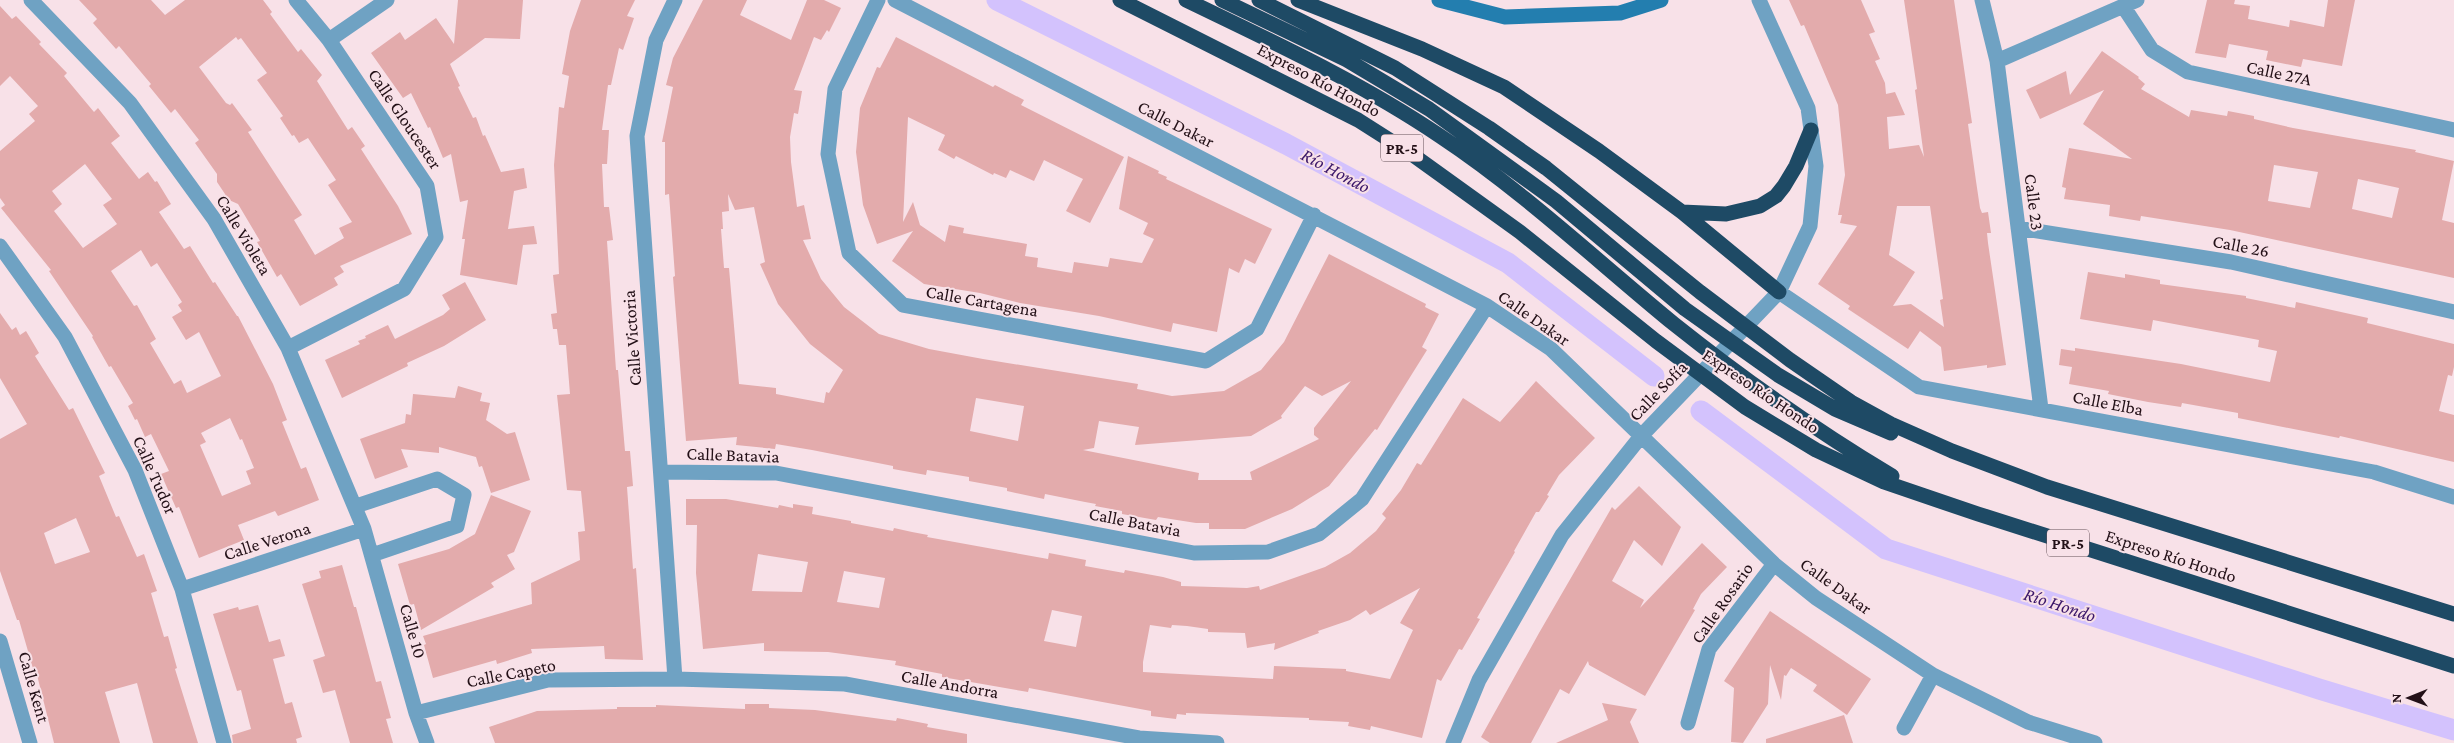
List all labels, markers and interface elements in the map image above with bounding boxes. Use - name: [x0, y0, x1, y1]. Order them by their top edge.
- street label: Expreso Río Hondo: [1254, 39, 1384, 121]
- street label: Calle 27A: [2245, 56, 2314, 90]
- street label: Calle Gloucester: [364, 65, 446, 173]
- street label: Calle Dakar: [1134, 96, 1218, 152]
- road number: PR-5: [1381, 134, 1423, 162]
- water label: Río Hondo: [1298, 144, 1374, 197]
- street label: Calle 23: [2021, 173, 2047, 231]
- street label: Calle Violeta: [212, 191, 276, 279]
- street label: Calle 26: [2211, 231, 2271, 261]
- street label: Calle Cartagena: [924, 281, 1040, 321]
- street label: Calle Dakar: [1494, 286, 1574, 350]
- street label: Calle Victoria: [619, 289, 645, 387]
- street label: Expreso Río Hondo: [1699, 345, 1823, 437]
- street label: Calle Sofía: [1625, 357, 1691, 425]
- street label: Calle Elba: [2071, 386, 2145, 420]
- street label: Calle Tudor: [129, 433, 181, 518]
- street label: Calle Batavia: [686, 443, 780, 467]
- street label: Calle Batavia: [1087, 503, 1183, 541]
- street label: Calle Verona: [221, 518, 313, 564]
- street label: Expreso Río Hondo: [2103, 525, 2239, 587]
- road number: PR-5: [2047, 530, 2089, 556]
- street label: Calle Dakar: [1796, 553, 1876, 619]
- street label: Calle Rosario: [1687, 559, 1757, 647]
- water label: Río Hondo: [2021, 583, 2098, 626]
- street label: Calle 10: [396, 601, 430, 661]
- street label: Calle Kent: [14, 649, 54, 726]
- street label: Calle Capeto: [465, 655, 557, 691]
- street label: Calle Andorra: [900, 666, 1000, 702]
- north arrow: [2384, 673, 2434, 723]
- text: N: [2388, 693, 2404, 703]

